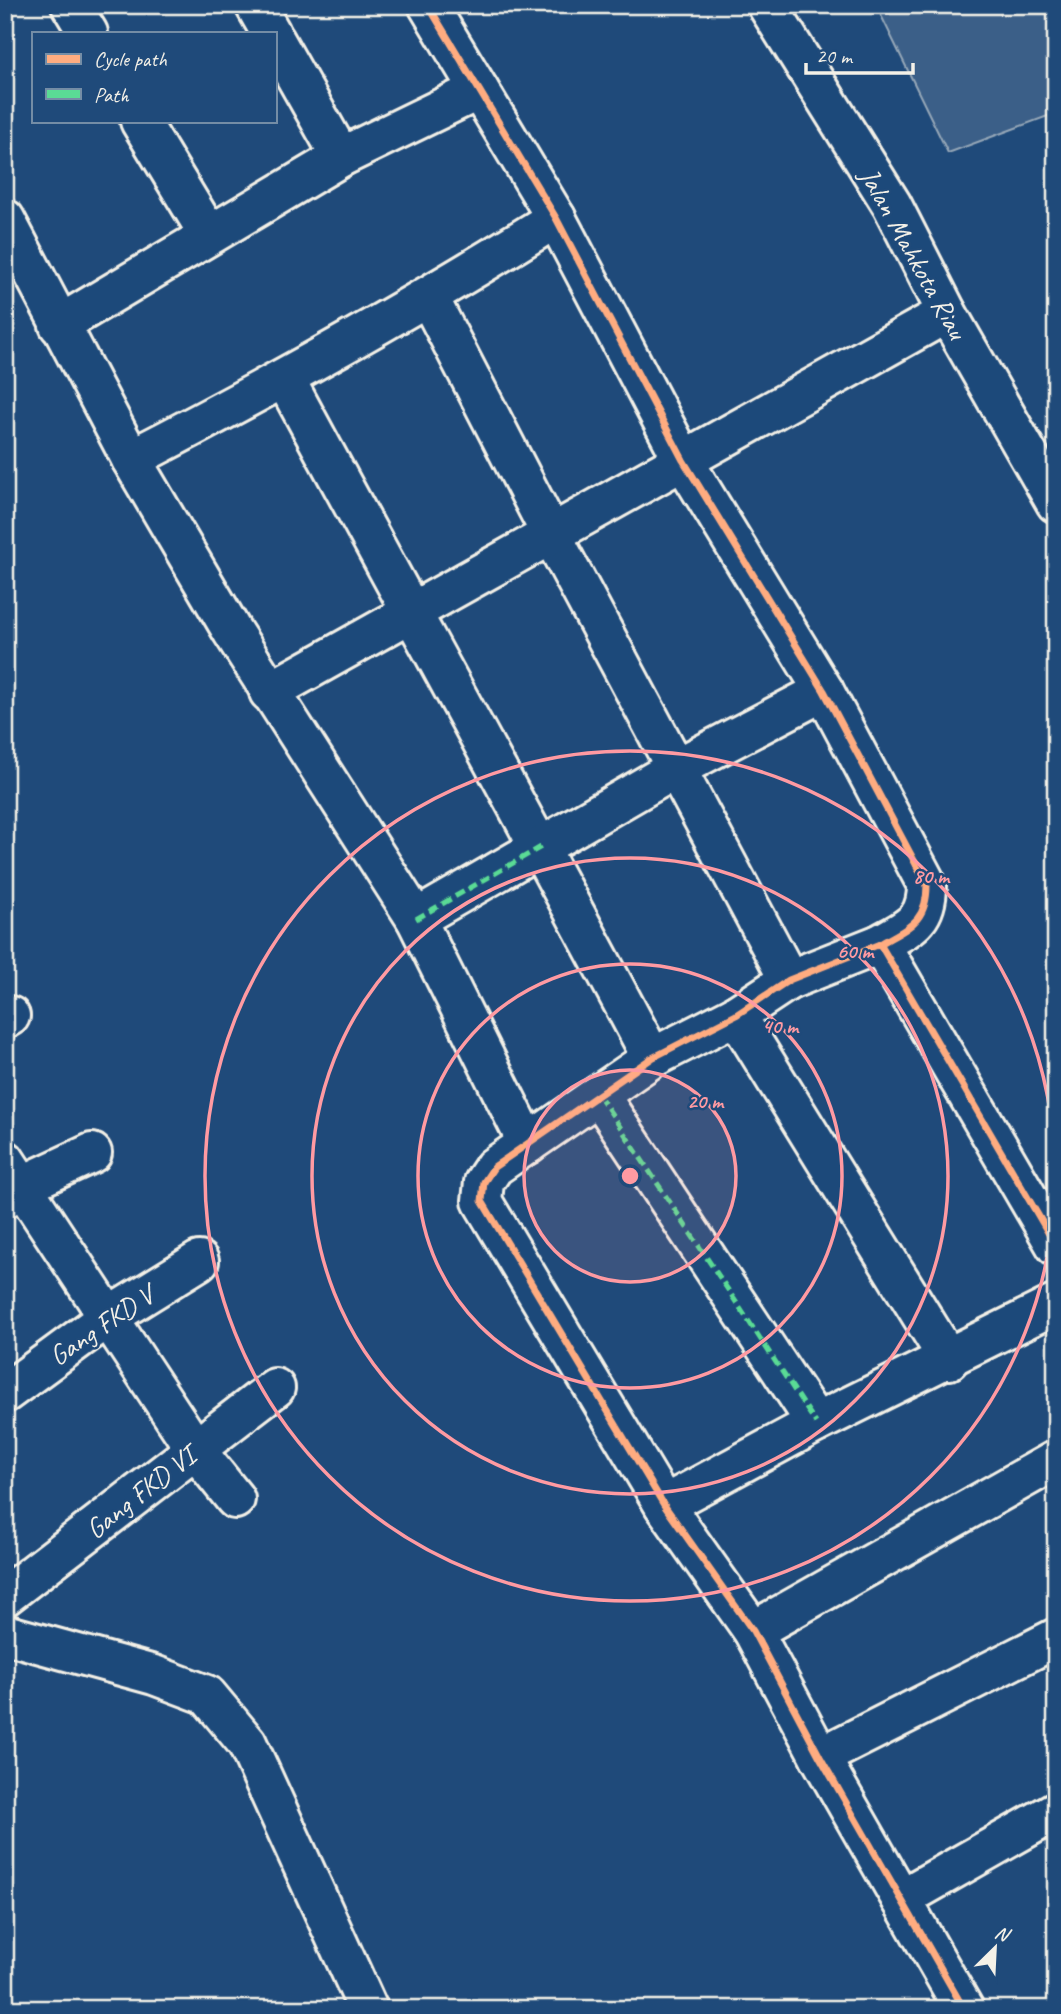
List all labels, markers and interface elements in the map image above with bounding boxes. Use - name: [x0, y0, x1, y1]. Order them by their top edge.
- legend: [32, 32, 276, 122]
- scale bar: [806, 32, 912, 76]
- text: 20 m: [816, 43, 854, 69]
- text: Cycle path: [94, 46, 167, 72]
- text: Path: [94, 82, 130, 108]
- street label: Jalan Mahkota Riau: [851, 160, 976, 347]
- text: 80 m: [913, 863, 951, 889]
- text: 60 m: [837, 938, 875, 964]
- text: 40 m: [762, 1013, 800, 1039]
- text: 20 m: [687, 1088, 725, 1114]
- centre of rings: [618, 1164, 642, 1188]
- street label: Gang FKD V: [42, 1275, 165, 1373]
- street label: Gang FKD VI: [78, 1435, 207, 1546]
- north arrow: [960, 1912, 1030, 1982]
- text: N: [991, 1920, 1015, 1948]

